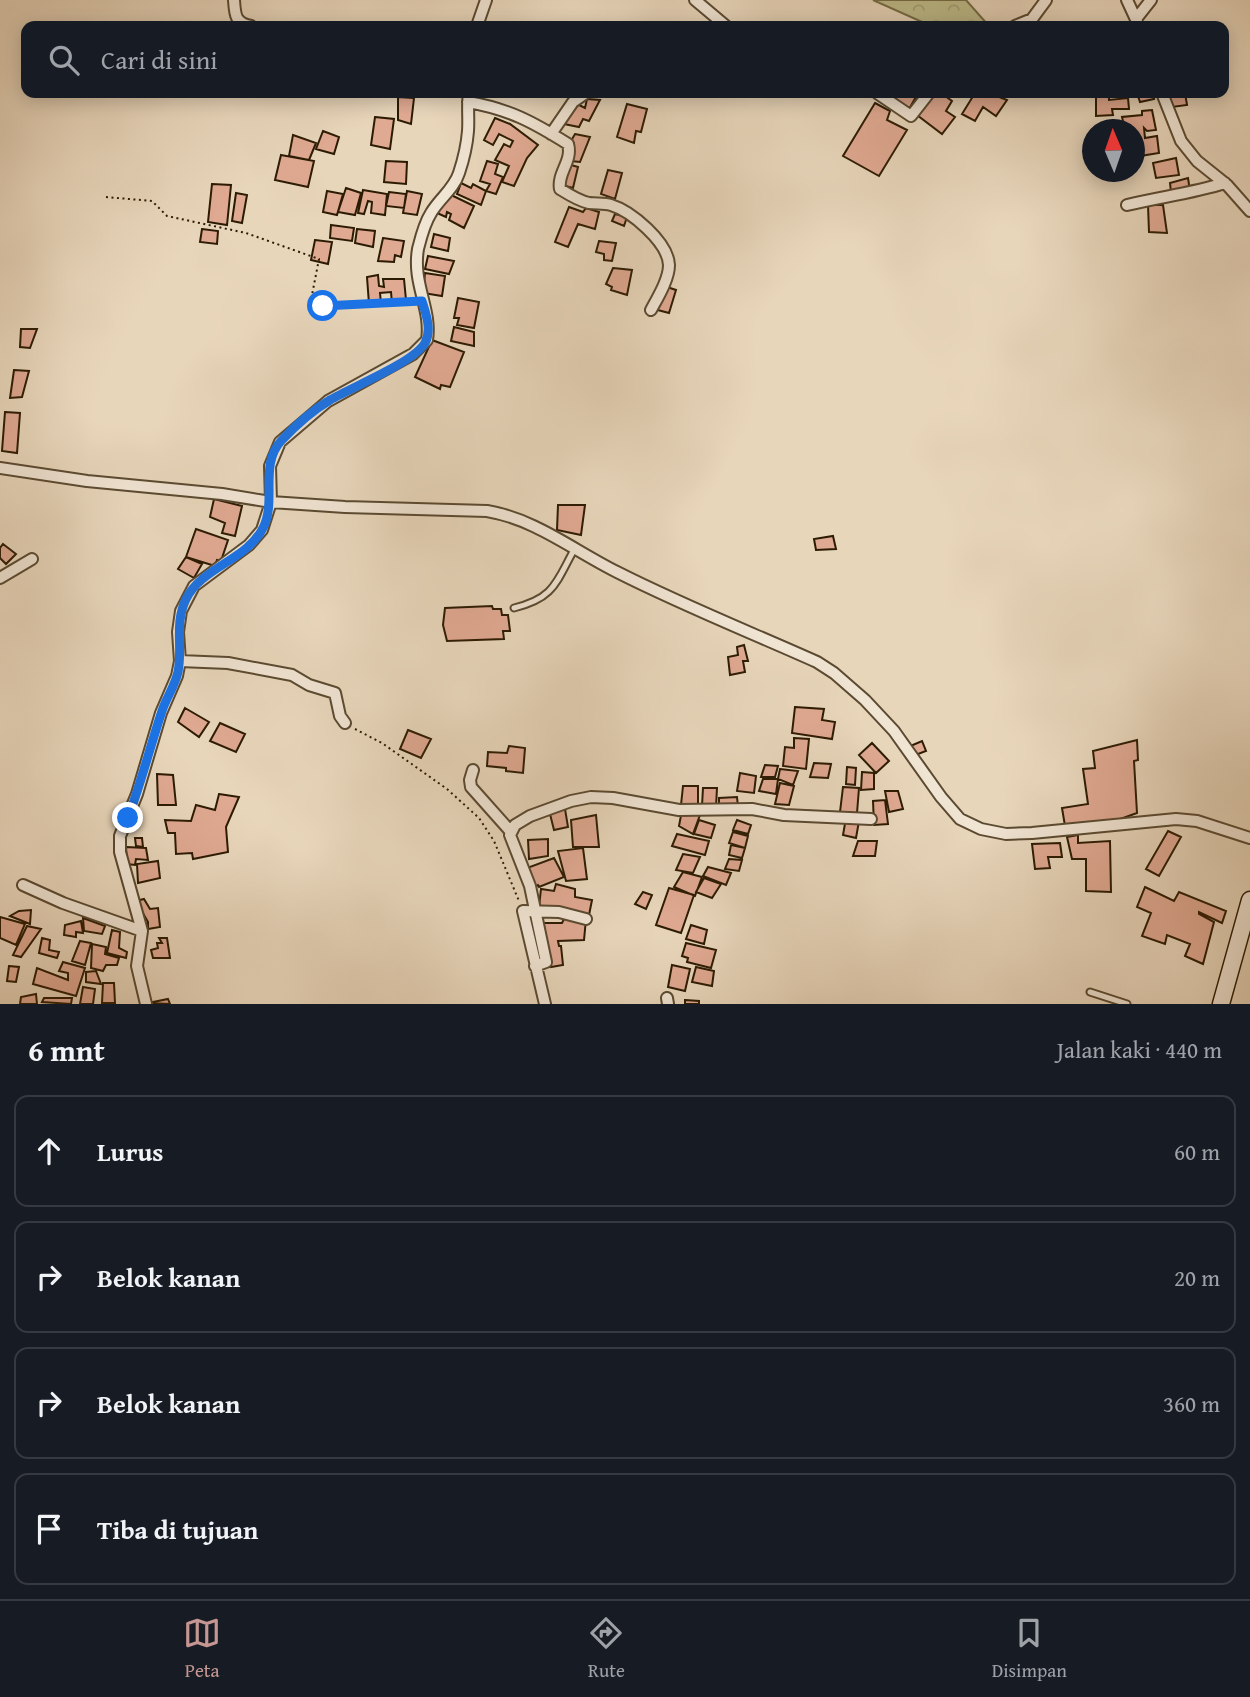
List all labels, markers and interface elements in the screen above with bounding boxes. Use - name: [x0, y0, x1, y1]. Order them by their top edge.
- search box: [21, 21, 1229, 98]
- text: Cari di sini: [101, 40, 218, 79]
- icon: search: [45, 41, 83, 79]
- north arrow: [1082, 119, 1145, 182]
- route start: [307, 290, 338, 321]
- route end: [112, 802, 143, 833]
- text: 6 mnt: [28, 1028, 105, 1072]
- text: Jalan kaki · 440 m: [1057, 1033, 1222, 1066]
- icon: ahead: [30, 1132, 68, 1170]
- text: Lurus: [97, 1132, 163, 1171]
- text: 60 m: [1174, 1135, 1220, 1168]
- icon: right: [30, 1258, 68, 1296]
- text: Belok kanan: [97, 1258, 240, 1297]
- text: 20 m: [1174, 1261, 1220, 1294]
- icon: right: [30, 1384, 68, 1422]
- text: Belok kanan: [97, 1384, 240, 1423]
- text: 360 m: [1163, 1387, 1220, 1420]
- icon: arrive: [30, 1510, 68, 1548]
- text: Tiba di tujuan: [97, 1510, 258, 1549]
- tab: Peta: [183, 1614, 221, 1684]
- tab: Rute: [587, 1614, 625, 1684]
- tab: Disimpan: [992, 1614, 1067, 1684]

